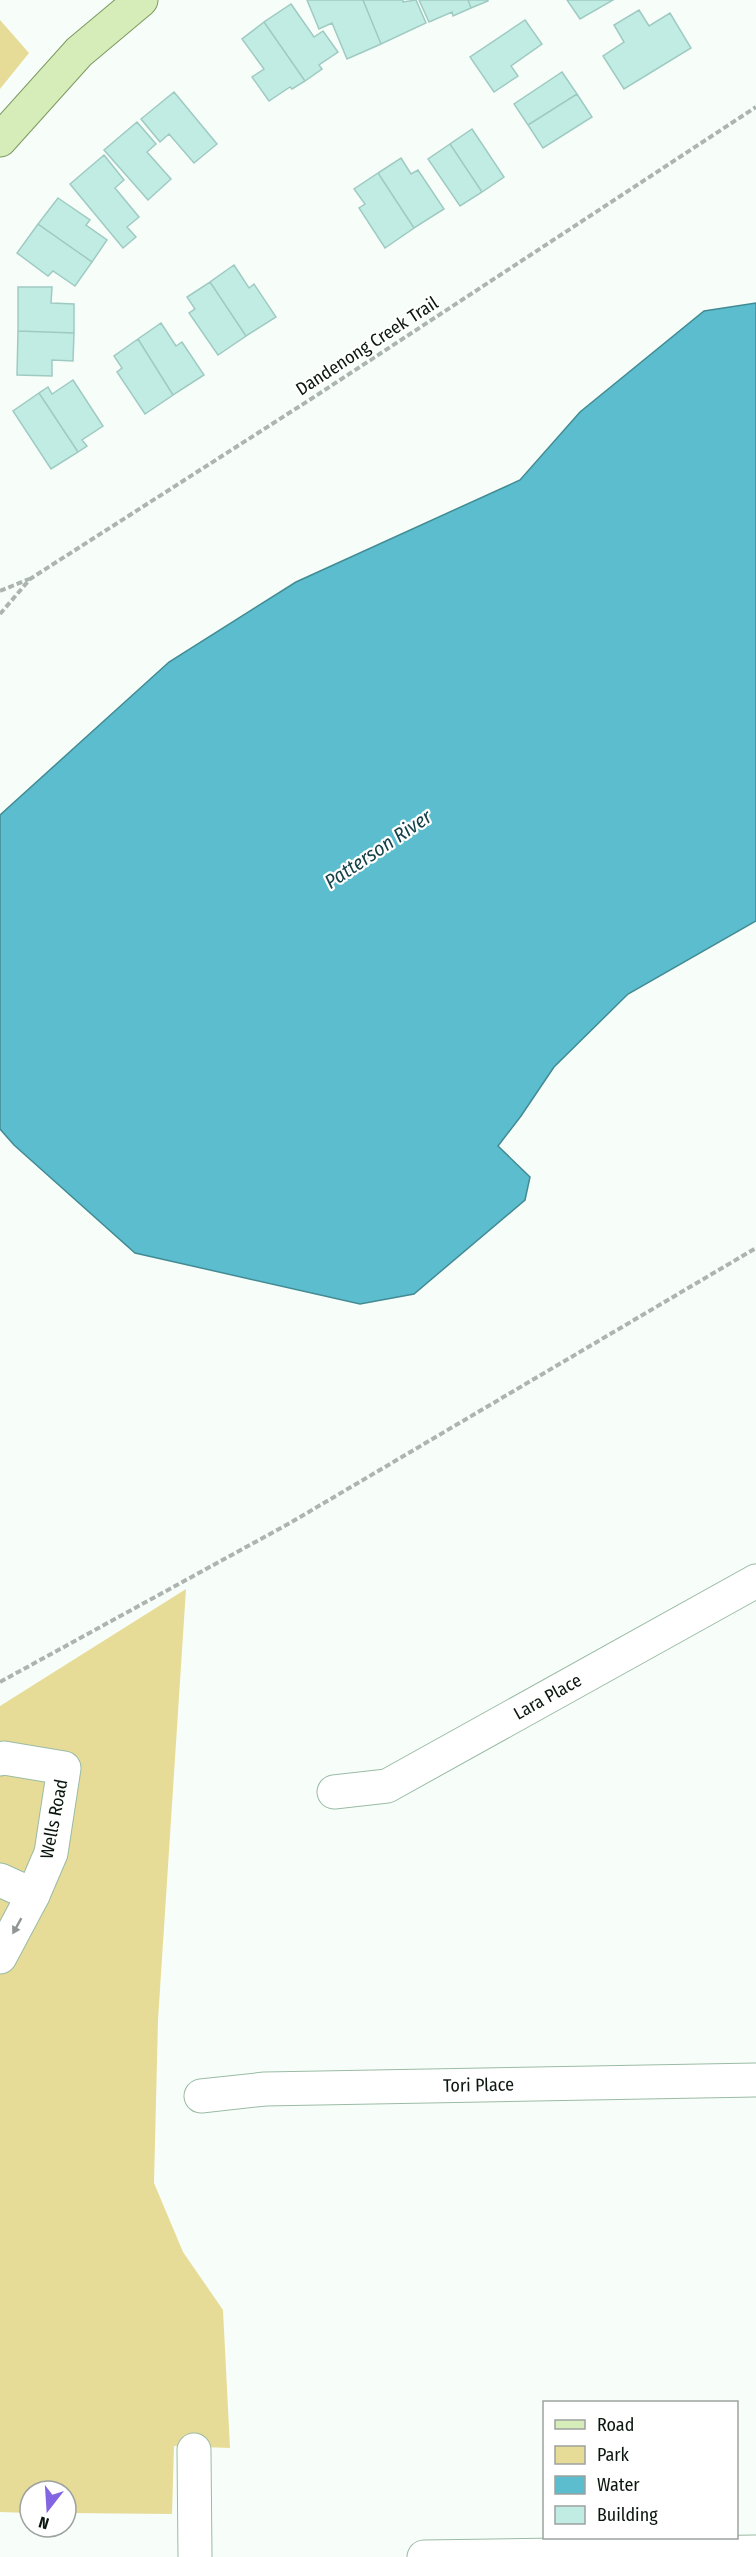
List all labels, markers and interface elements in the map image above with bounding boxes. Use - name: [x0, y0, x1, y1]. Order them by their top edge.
- street label: Dandenong Creek Trail: [292, 292, 442, 400]
- water label: Patterson River: [320, 804, 437, 894]
- street label: Lara Place: [510, 1669, 586, 1725]
- street label: Wells Road: [35, 1777, 73, 1861]
- one-way arrow: [12, 1918, 22, 1935]
- street label: Tori Place: [443, 2073, 514, 2097]
- legend: [543, 2401, 738, 2539]
- text: Road: [597, 2414, 634, 2436]
- text: Park: [597, 2444, 630, 2466]
- text: Water: [597, 2474, 640, 2496]
- north arrow: [18, 2479, 78, 2539]
- text: Building: [597, 2504, 658, 2526]
- text: N: [36, 2512, 51, 2533]

